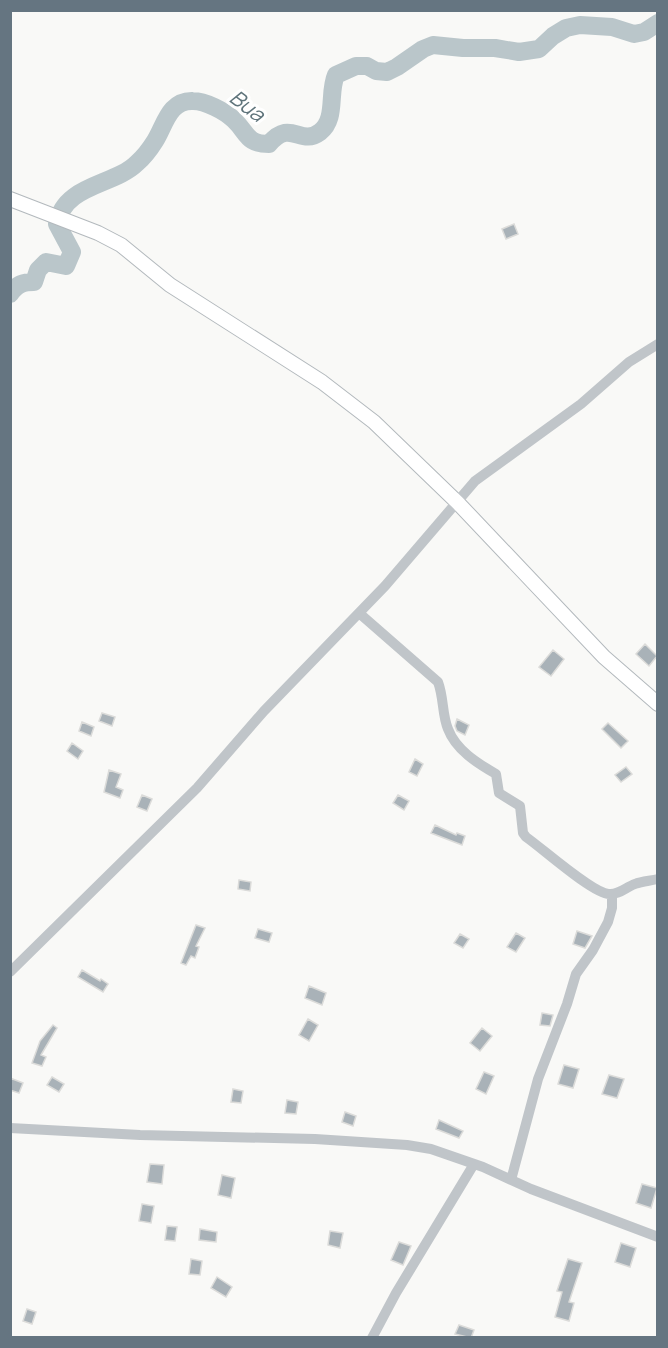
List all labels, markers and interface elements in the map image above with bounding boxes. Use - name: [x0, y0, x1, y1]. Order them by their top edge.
- water label: Bua: [224, 83, 272, 128]

